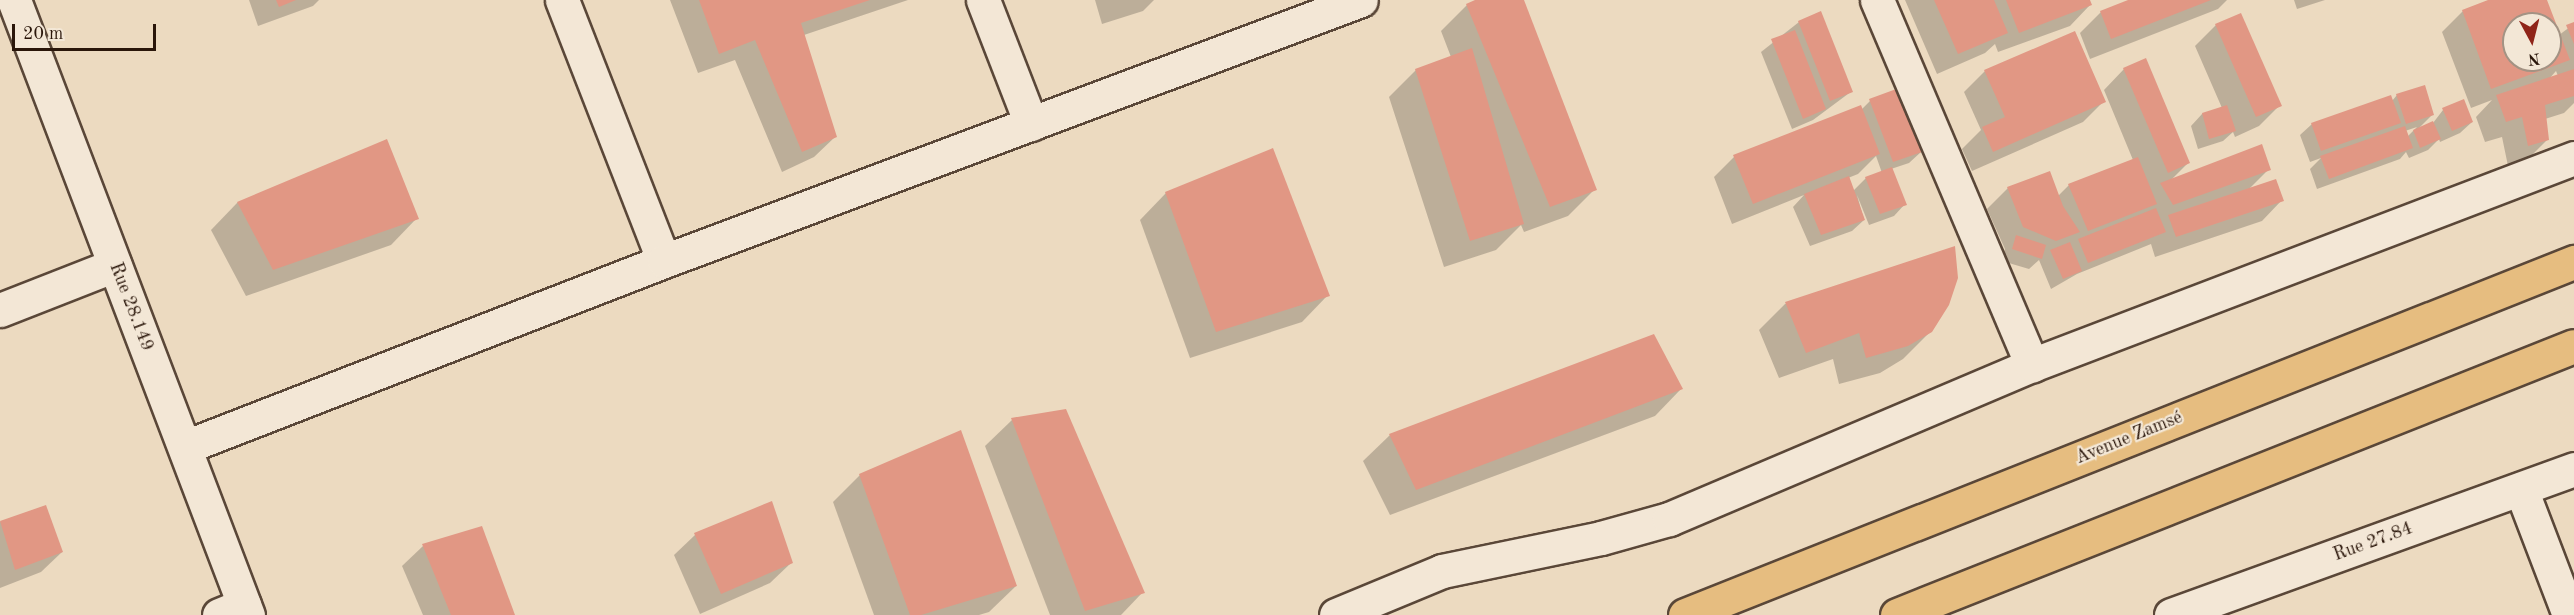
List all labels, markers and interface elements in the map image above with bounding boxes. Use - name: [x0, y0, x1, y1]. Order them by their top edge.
- scale bar: [15, 12, 159, 50]
- north arrow: [2502, 12, 2562, 72]
- text: 20 m: [23, 25, 63, 43]
- text: N: [2527, 49, 2541, 67]
- street label: Rue 28.149: [104, 260, 158, 354]
- street label: Avenue Zamsé: [2072, 407, 2186, 469]
- street label: Rue 27.84: [2330, 518, 2416, 566]

